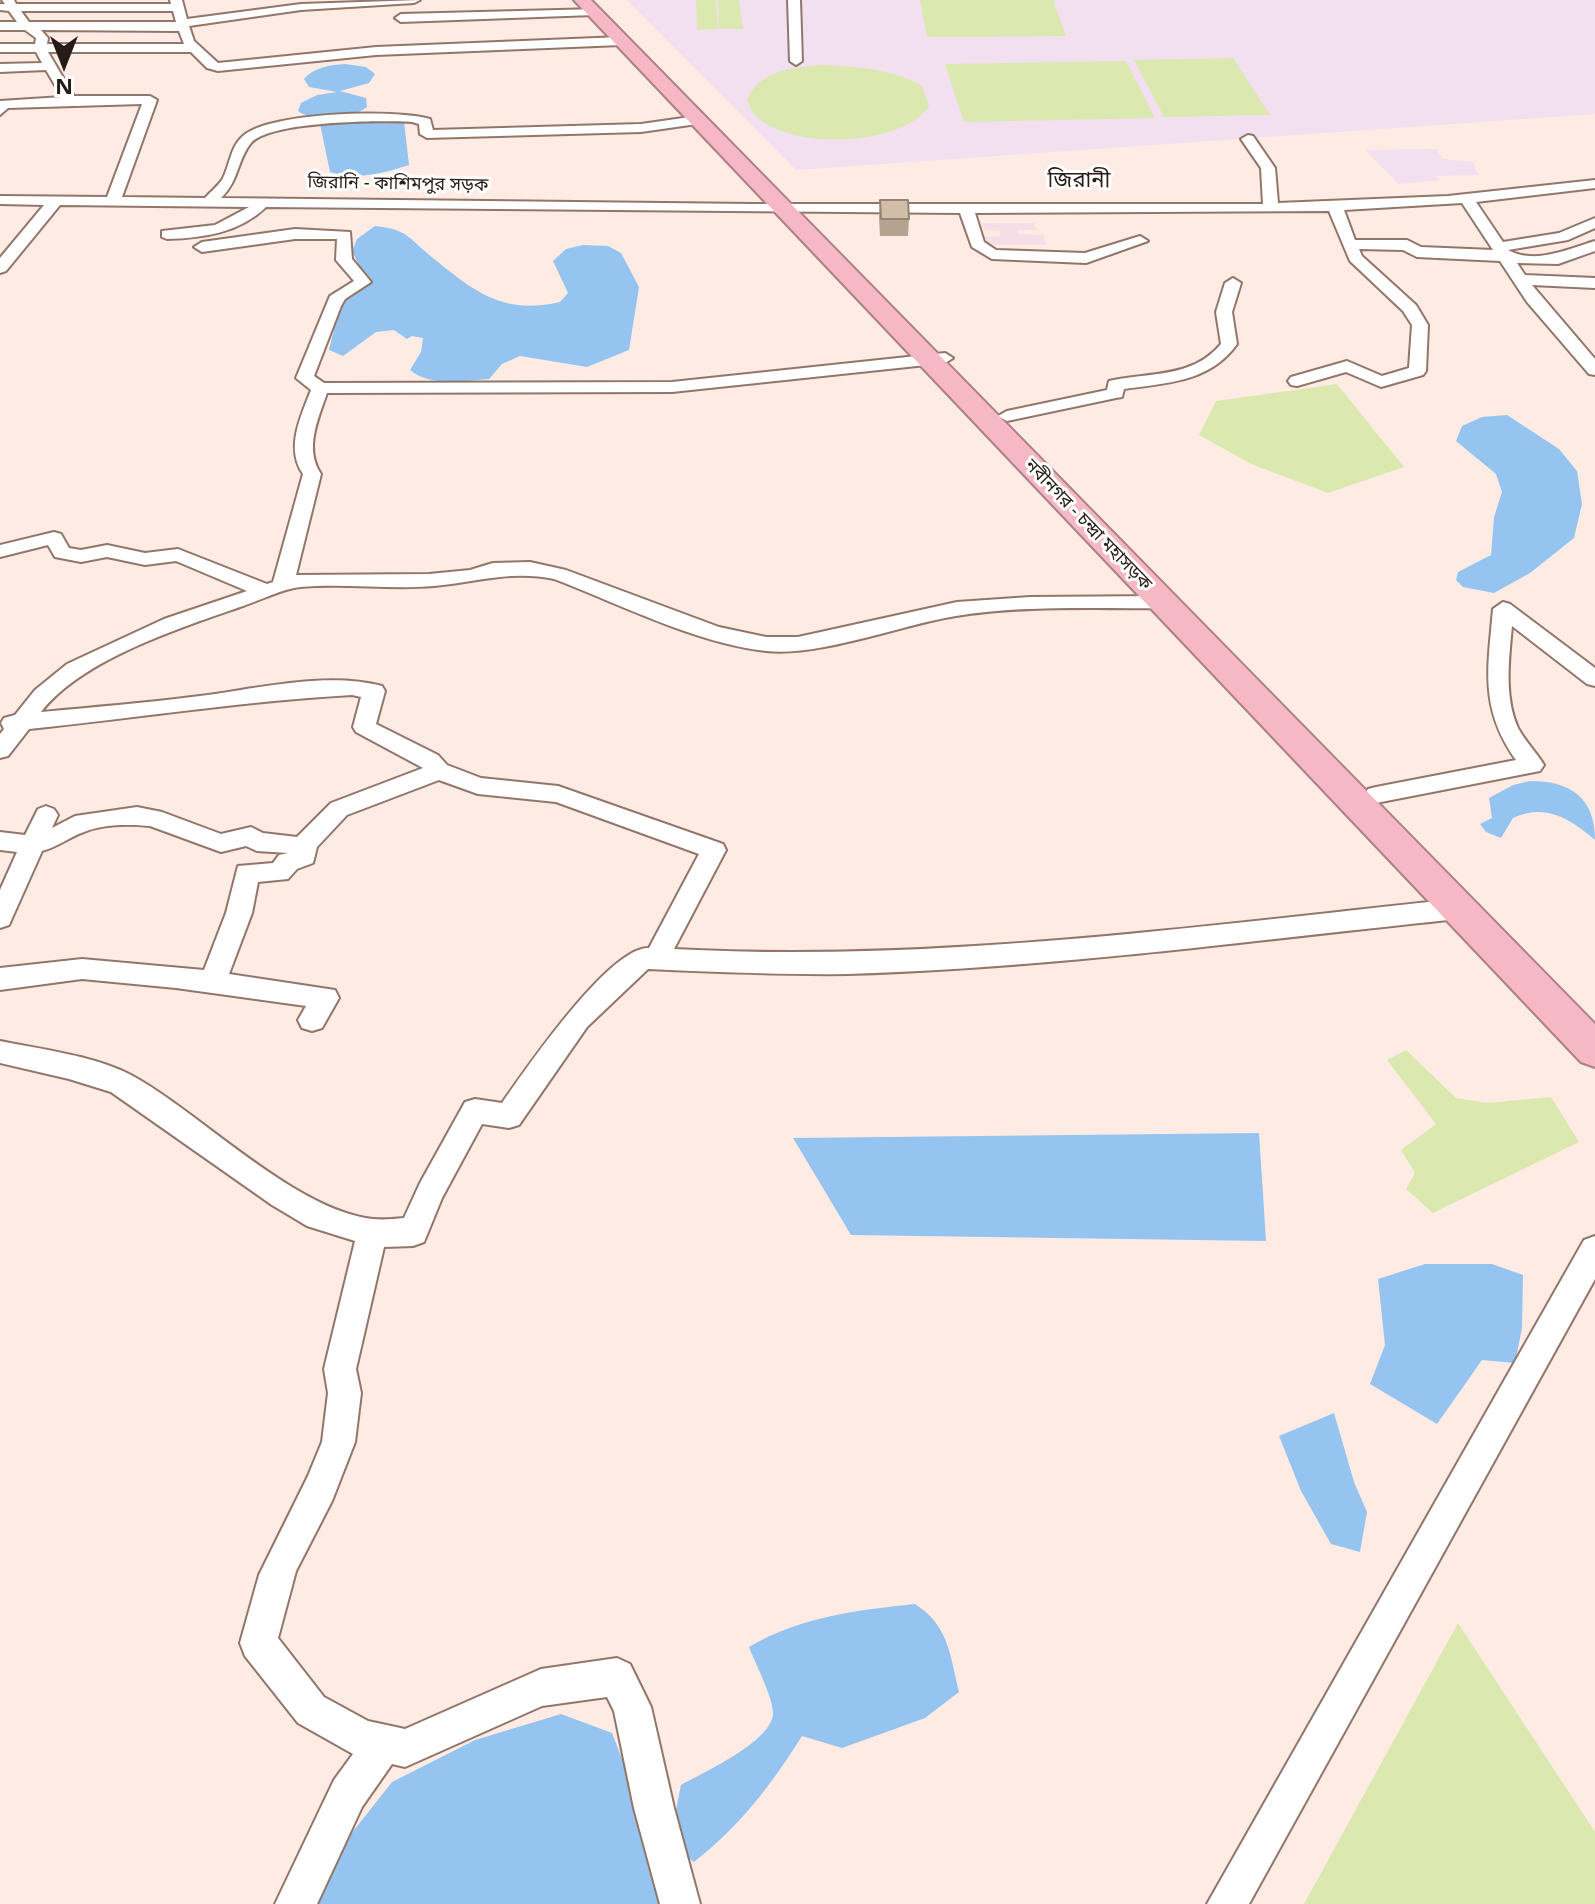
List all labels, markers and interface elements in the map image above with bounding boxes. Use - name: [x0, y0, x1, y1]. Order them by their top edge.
- north arrow: [24, 24, 104, 104]
- text: N: [55, 73, 73, 103]
- district label: জিরানী: [1048, 168, 1110, 194]
- street label: জিরানি - কাশিমপুর সড়ক: [307, 172, 489, 196]
- street label: নবীনগর - চন্দ্রা মহাসড়ক: [1020, 455, 1156, 595]

